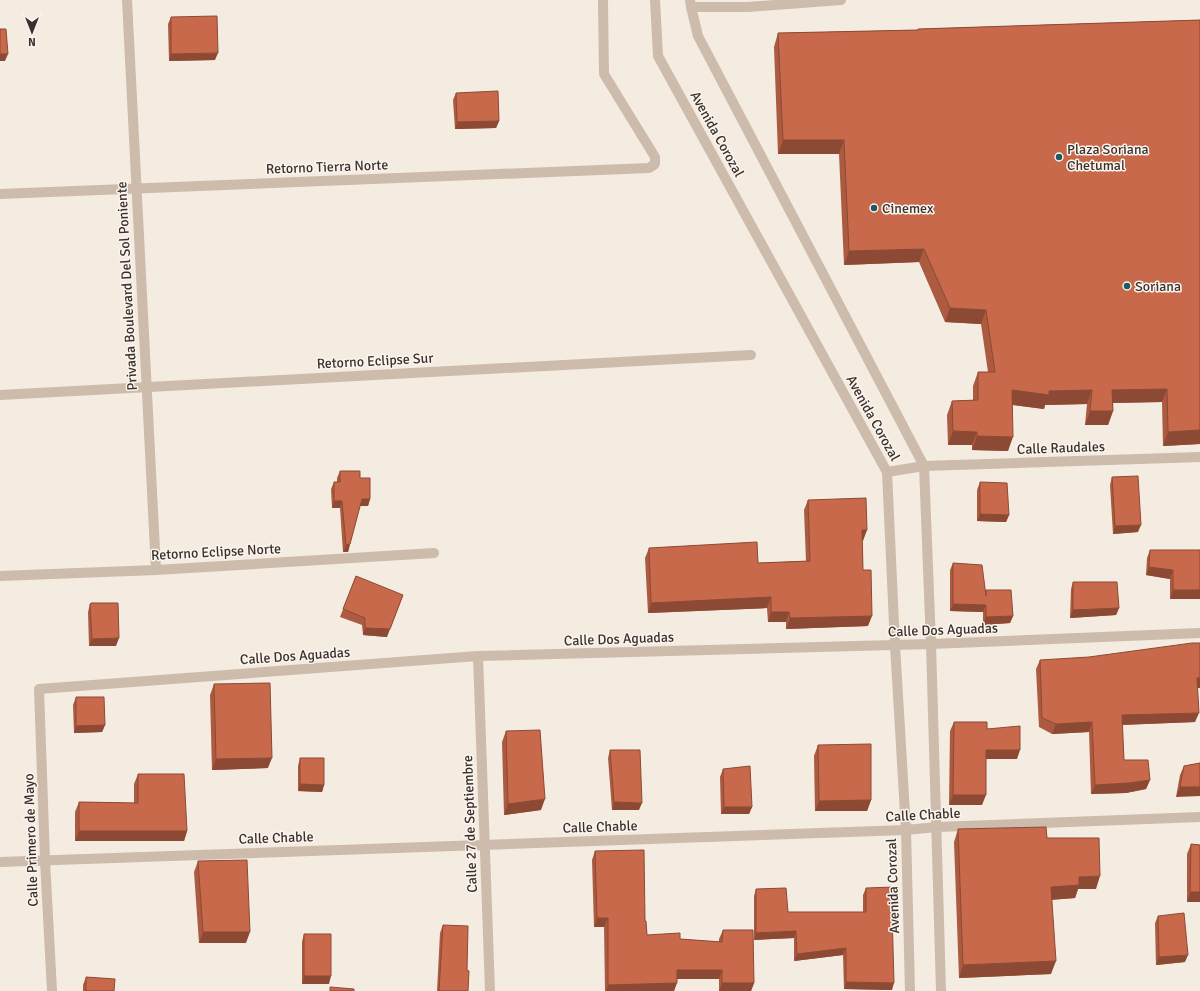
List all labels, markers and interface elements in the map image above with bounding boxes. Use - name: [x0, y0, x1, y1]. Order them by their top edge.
- north arrow: [12, 12, 52, 52]
- text: N: [28, 35, 36, 48]
- street label: Avenida Corozal: [686, 88, 748, 180]
- place label: Plaza Soriana Chetumal: [1067, 141, 1149, 174]
- marker: Plaza Soriana Chetumal: [1054, 152, 1064, 162]
- street label: Retorno Tierra Norte: [265, 156, 389, 178]
- street label: Privada Boulevard Del Sol Poniente: [113, 181, 141, 391]
- place label: Cinemex: [882, 200, 934, 217]
- marker: Cinemex: [869, 203, 879, 213]
- place label: Soriana: [1135, 278, 1181, 295]
- marker: Soriana: [1122, 281, 1132, 291]
- street label: Retorno Eclipse Sur: [316, 349, 435, 373]
- street label: Avenida Corozal: [842, 372, 904, 464]
- street label: Calle Raudales: [1017, 438, 1105, 458]
- street label: Retorno Eclipse Norte: [151, 540, 281, 564]
- street label: Calle Dos Aguadas: [888, 620, 998, 640]
- street label: Calle Dos Aguadas: [564, 629, 674, 649]
- street label: Calle Dos Aguadas: [239, 644, 351, 668]
- street label: Calle 27 de Septiembre: [459, 755, 481, 893]
- street label: Calle Primero de Mayo: [20, 773, 42, 907]
- street label: Calle Chable: [885, 805, 961, 825]
- street label: Calle Chable: [562, 817, 638, 837]
- street label: Calle Chable: [238, 828, 314, 848]
- street label: Avenida Corozal: [883, 838, 903, 934]

